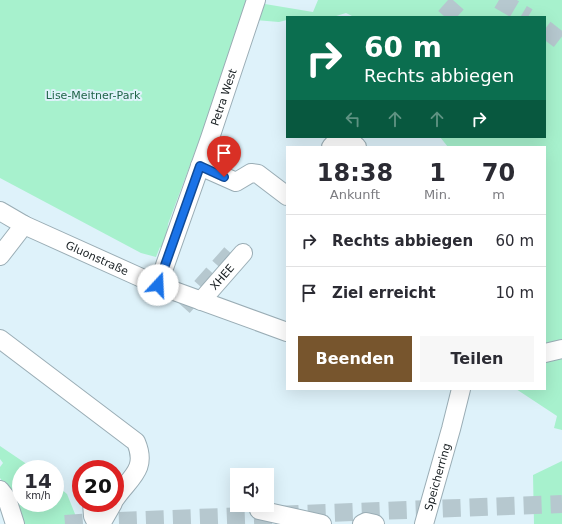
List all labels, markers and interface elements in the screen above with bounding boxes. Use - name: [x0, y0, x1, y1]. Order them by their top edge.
- text: 60 m: [364, 31, 442, 64]
- icon: right: [298, 32, 350, 84]
- text: Rechts abbiegen: [364, 65, 514, 86]
- street label: Petra West: [209, 67, 240, 127]
- park label: Lise-Meitner-Park: [46, 89, 141, 102]
- icon: left: [342, 108, 364, 130]
- icon: ahead: [384, 108, 406, 130]
- icon: ahead: [426, 108, 448, 130]
- icon: right: [468, 108, 490, 130]
- pin: [207, 136, 241, 177]
- icon: arrive: [213, 142, 235, 164]
- text: 18:38: [317, 159, 393, 187]
- text: 1: [429, 159, 446, 187]
- text: 70: [482, 159, 515, 187]
- text: Ankunft: [330, 187, 380, 202]
- text: Min.: [424, 187, 451, 202]
- text: m: [492, 187, 505, 202]
- icon: right: [298, 230, 320, 252]
- text: Rechts abbiegen: [332, 232, 473, 250]
- text: 60 m: [496, 232, 534, 250]
- street label: Gluonstraße: [64, 239, 131, 278]
- street label: XHEE: [208, 262, 237, 293]
- position arrow: [137, 264, 179, 306]
- icon: arrive: [298, 282, 320, 304]
- text: Ziel erreicht: [332, 284, 436, 302]
- text: 10 m: [496, 284, 534, 302]
- button: Beenden: [298, 336, 412, 382]
- button: Teilen: [420, 336, 534, 382]
- street label: Speicherring: [422, 442, 454, 512]
- speed limit sign: 20: [72, 460, 124, 512]
- map controls: [230, 468, 274, 512]
- button: sound: [230, 468, 274, 512]
- text: 14: [24, 469, 52, 493]
- text: km/h: [25, 490, 51, 501]

